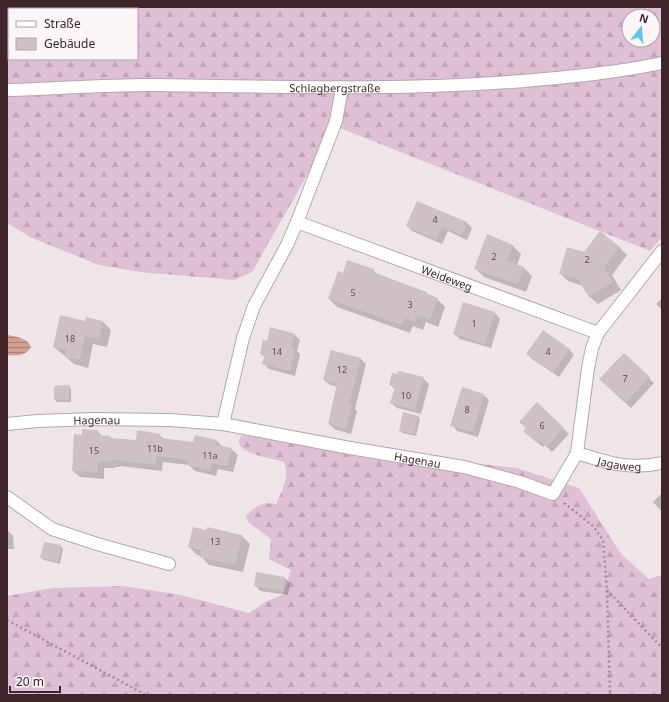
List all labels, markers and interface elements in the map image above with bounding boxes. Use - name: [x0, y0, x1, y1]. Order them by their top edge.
- legend: [8, 8, 138, 60]
- north arrow: [621, 8, 661, 48]
- text: N: [638, 9, 651, 26]
- text: Straße: [44, 15, 81, 32]
- text: Gebäude: [44, 35, 95, 52]
- street label: Schlagbergstraße: [289, 80, 380, 95]
- house number: 4: [432, 213, 438, 226]
- house number: 2: [491, 250, 497, 263]
- house number: 2: [584, 253, 590, 266]
- street label: Weideweg: [419, 261, 475, 294]
- house number: 5: [350, 286, 356, 299]
- house number: 3: [407, 298, 413, 311]
- house number: 1: [471, 317, 477, 330]
- house number: 18: [65, 332, 75, 345]
- house number: 14: [272, 345, 282, 358]
- house number: 4: [545, 345, 551, 358]
- house number: 12: [337, 363, 347, 376]
- house number: 7: [622, 372, 628, 385]
- house number: 10: [401, 389, 411, 402]
- house number: 8: [464, 403, 470, 416]
- street label: Hagenau: [73, 411, 120, 427]
- house number: 6: [539, 419, 545, 432]
- house number: 11b: [147, 442, 163, 455]
- house number: 15: [89, 444, 99, 457]
- street label: Hagenau: [393, 448, 442, 471]
- house number: 11a: [202, 449, 218, 462]
- street label: Jagaweg: [595, 452, 641, 473]
- house number: 13: [210, 535, 220, 548]
- scale bar: [10, 668, 60, 694]
- text: 20 m: [16, 673, 44, 690]

